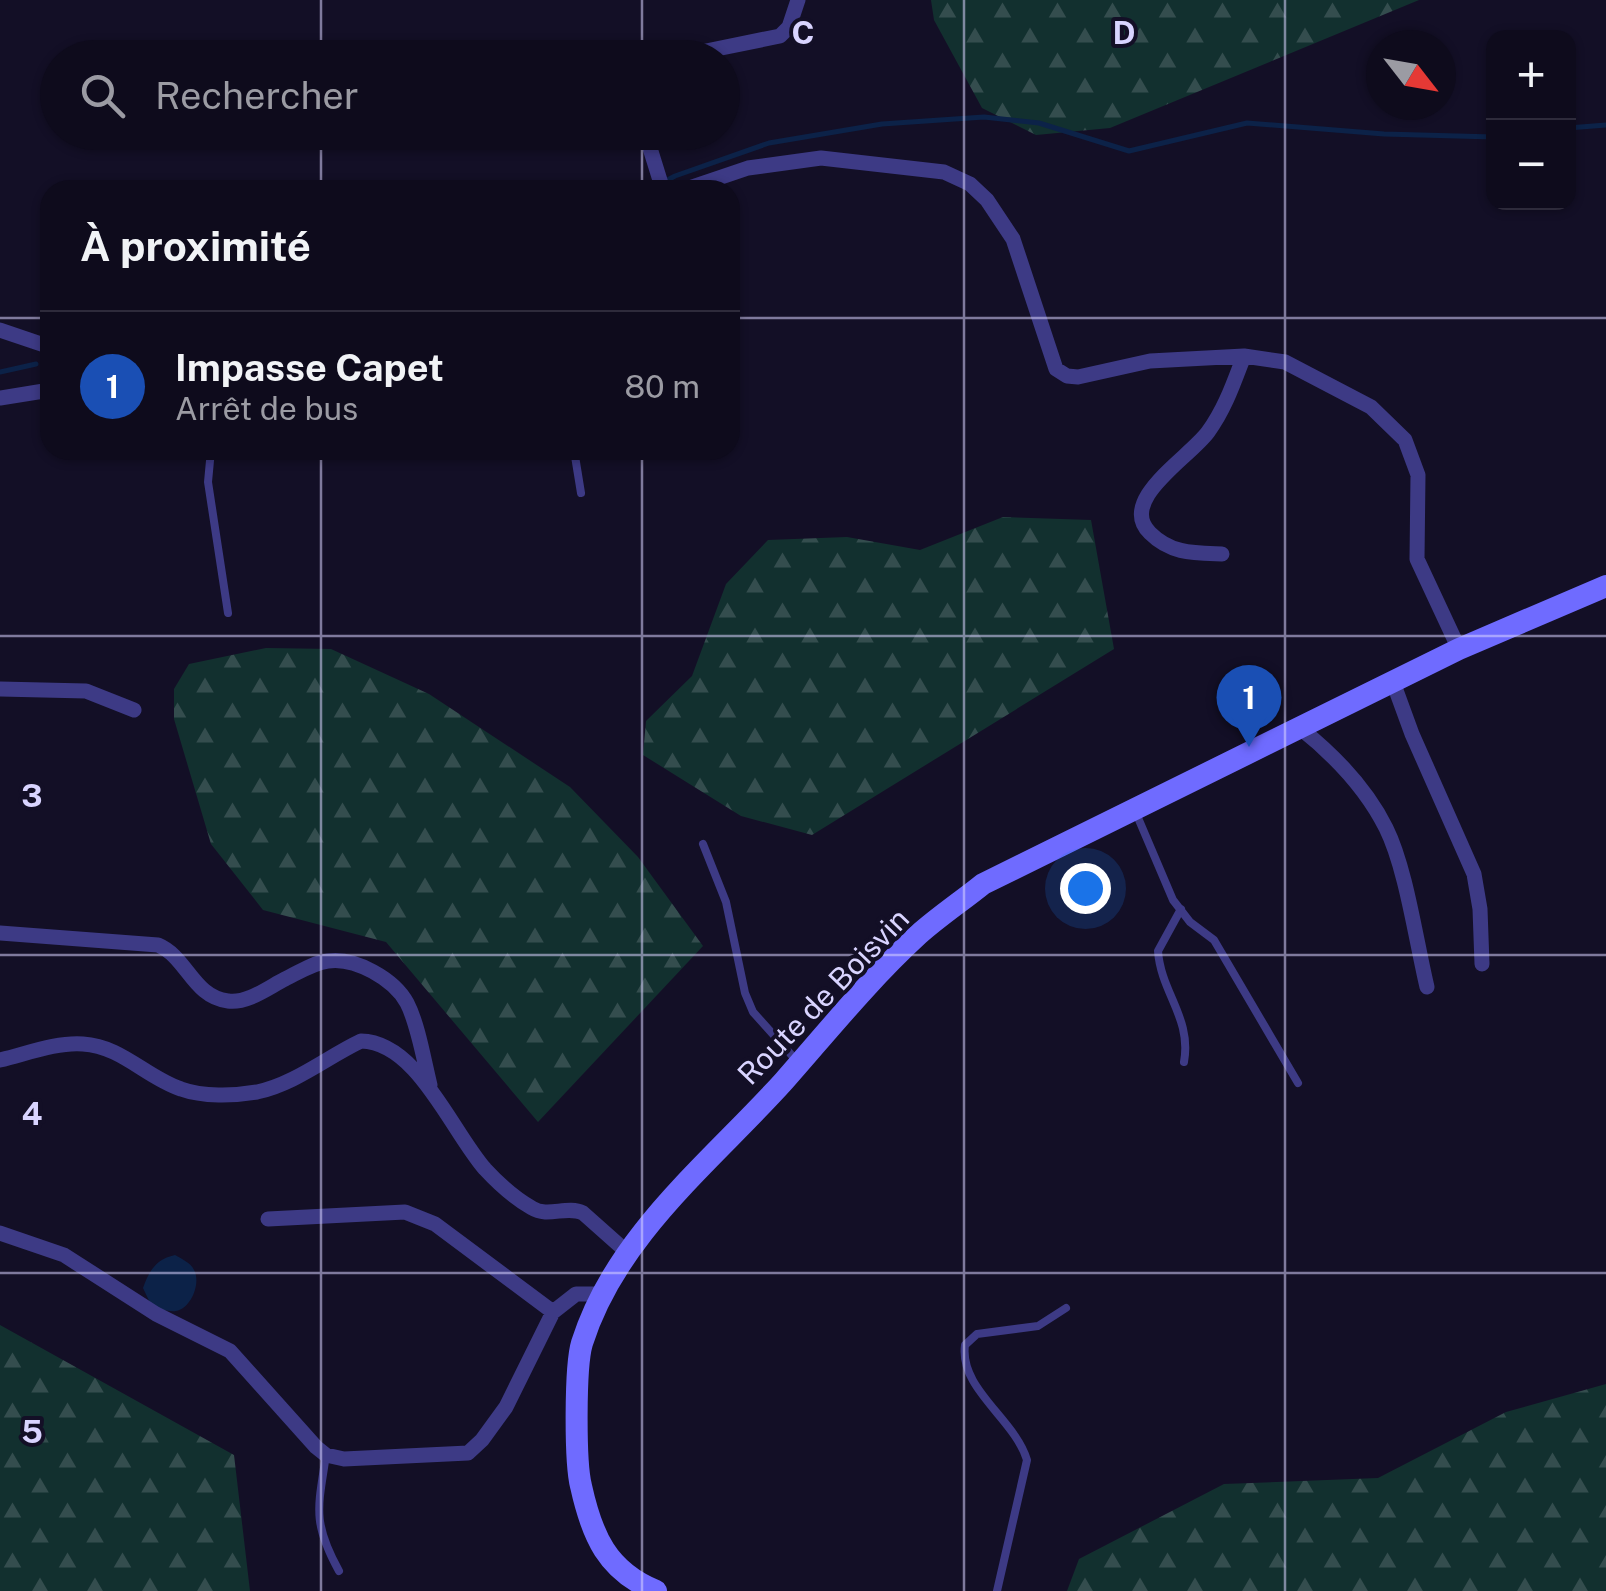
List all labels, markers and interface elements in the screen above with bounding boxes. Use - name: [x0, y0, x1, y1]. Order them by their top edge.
- text: C: [792, 14, 814, 51]
- text: D: [1112, 14, 1136, 51]
- north arrow: [1366, 30, 1456, 120]
- map controls: [1486, 30, 1576, 210]
- button: +: [1486, 30, 1576, 120]
- search box: [40, 40, 740, 150]
- icon: search: [75, 68, 130, 123]
- text: Rechercher: [155, 73, 359, 118]
- button: −: [1486, 120, 1576, 210]
- text: À proximité: [80, 221, 311, 270]
- text: Impasse Capet: [175, 345, 444, 390]
- text: 1: [106, 368, 119, 405]
- text: 80 m: [624, 368, 700, 405]
- text: Arrêt de bus: [175, 390, 358, 427]
- pin: 1: [1216, 664, 1282, 747]
- text: 3: [21, 777, 43, 814]
- your location: [1060, 863, 1111, 914]
- street label: Route de Boisvin: [730, 900, 916, 1092]
- text: 4: [22, 1095, 43, 1132]
- text: 5: [21, 1413, 43, 1450]

